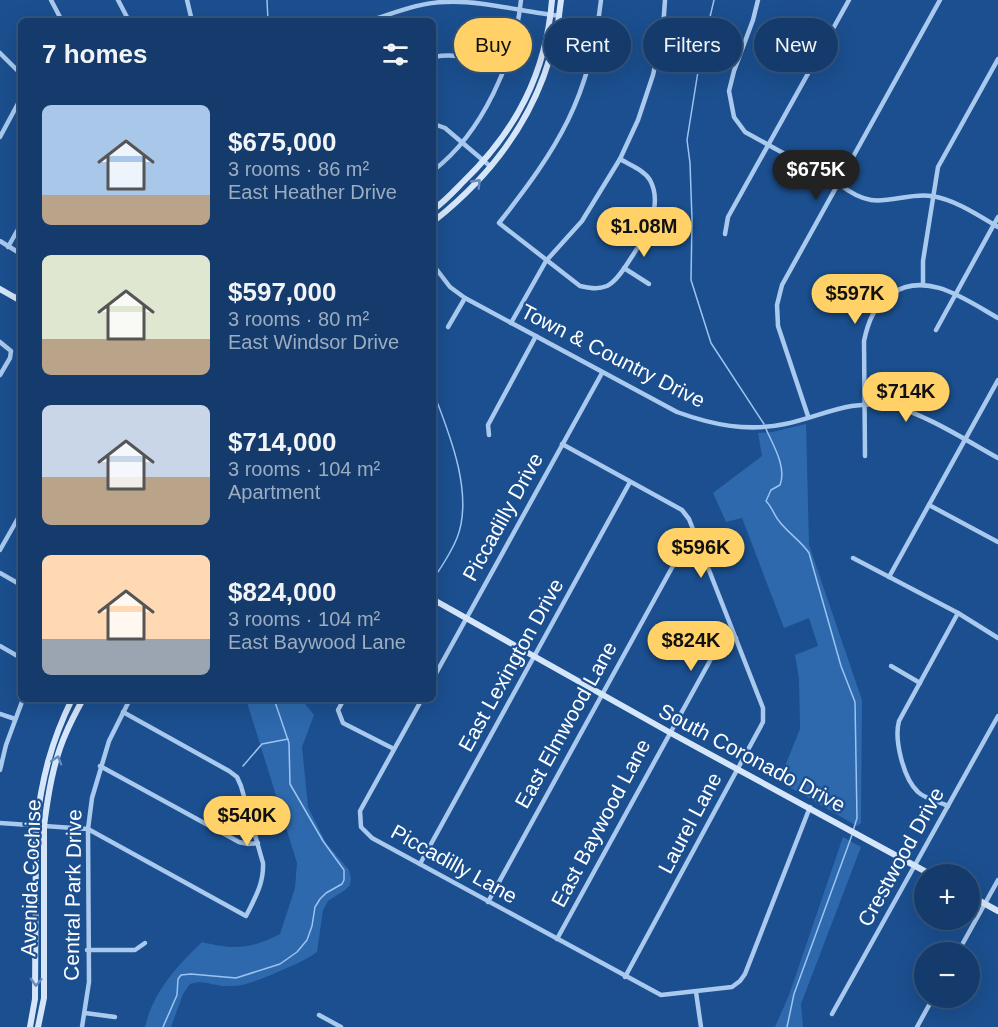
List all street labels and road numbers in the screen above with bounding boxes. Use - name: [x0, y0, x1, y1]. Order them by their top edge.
- street label: Town & Country Drive: [518, 299, 709, 412]
- street label: Piccadilly Drive: [458, 449, 547, 585]
- street label: East Lexington Drive: [454, 574, 568, 755]
- street label: East Elmwood Lane: [510, 638, 621, 812]
- street label: South Coronado Drive: [655, 699, 849, 816]
- street label: East Baywood Lane: [547, 735, 655, 911]
- street label: Laurel Lane: [653, 768, 726, 877]
- street label: Crestwood Drive: [853, 783, 948, 930]
- street label: Avenida Cochise: [16, 799, 45, 957]
- street label: Central Park Drive: [60, 809, 85, 981]
- street label: Piccadilly Lane: [387, 820, 521, 908]

